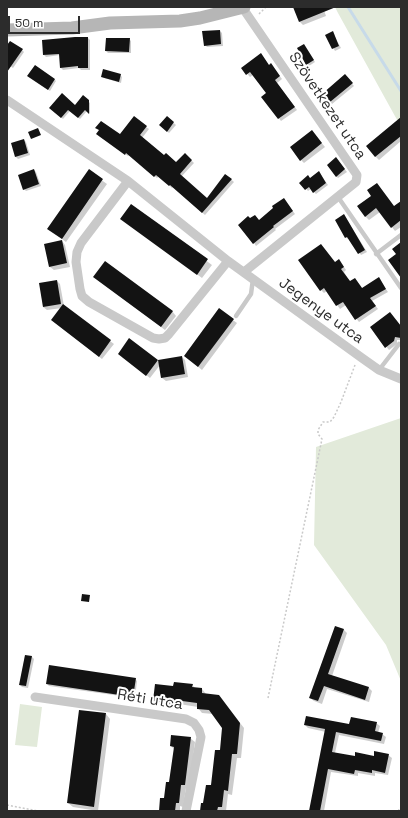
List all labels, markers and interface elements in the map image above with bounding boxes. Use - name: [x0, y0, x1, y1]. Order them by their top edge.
- scale bar: [10, 8, 82, 34]
- text: 50 m: [15, 15, 43, 31]
- street label: Szövetkezet utca: [284, 49, 370, 163]
- street label: Jegenye utca: [275, 274, 367, 348]
- street label: Réti utca: [116, 686, 184, 714]

